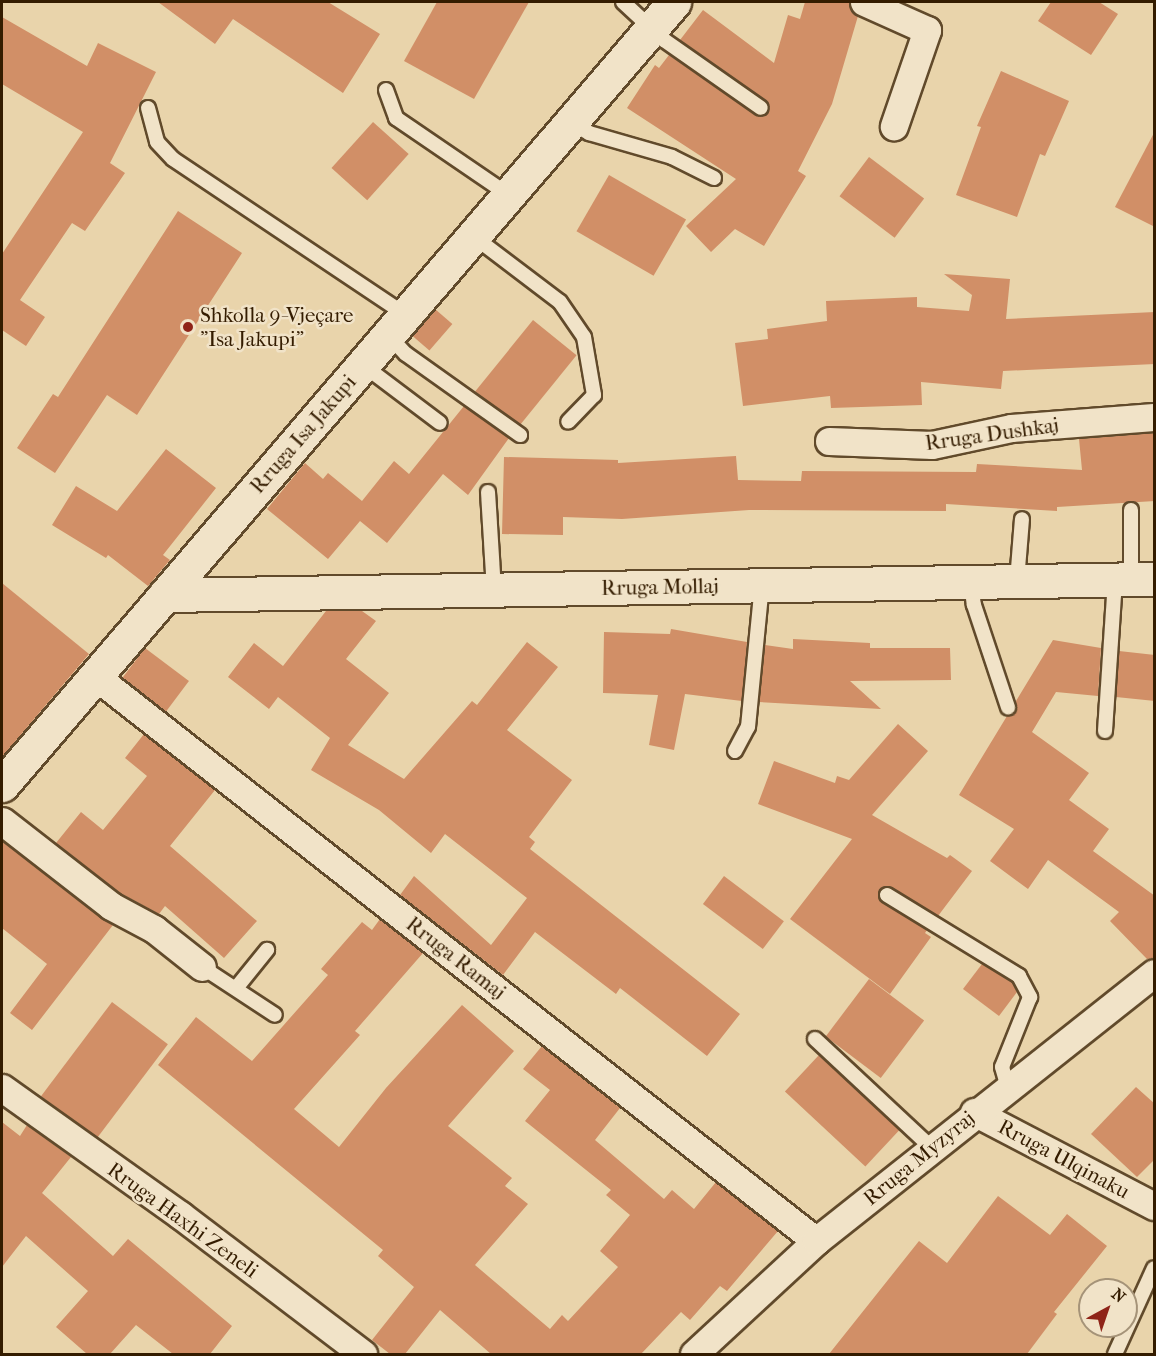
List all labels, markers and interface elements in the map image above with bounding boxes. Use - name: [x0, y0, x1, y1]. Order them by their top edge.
- place label: Shkolla 9-Vjeçare "Isa Jakupi": [200, 302, 353, 352]
- marker: Shkolla 9-Vjeçare "Isa Jakupi": [181, 320, 195, 334]
- street label: Rruga Isa Jakupi: [245, 369, 361, 499]
- street label: Rruga Dushkaj: [924, 412, 1060, 456]
- street label: Rruga Mollaj: [601, 573, 719, 601]
- street label: Rruga Ramaj: [401, 911, 511, 1005]
- street label: Rruga Myzyraj: [858, 1105, 980, 1211]
- street label: Rruga Ulqinaku: [994, 1114, 1134, 1204]
- street label: Rruga Haxhi Zeneli: [103, 1157, 263, 1283]
- north arrow: [1078, 1278, 1138, 1338]
- text: N: [1108, 1284, 1129, 1307]

